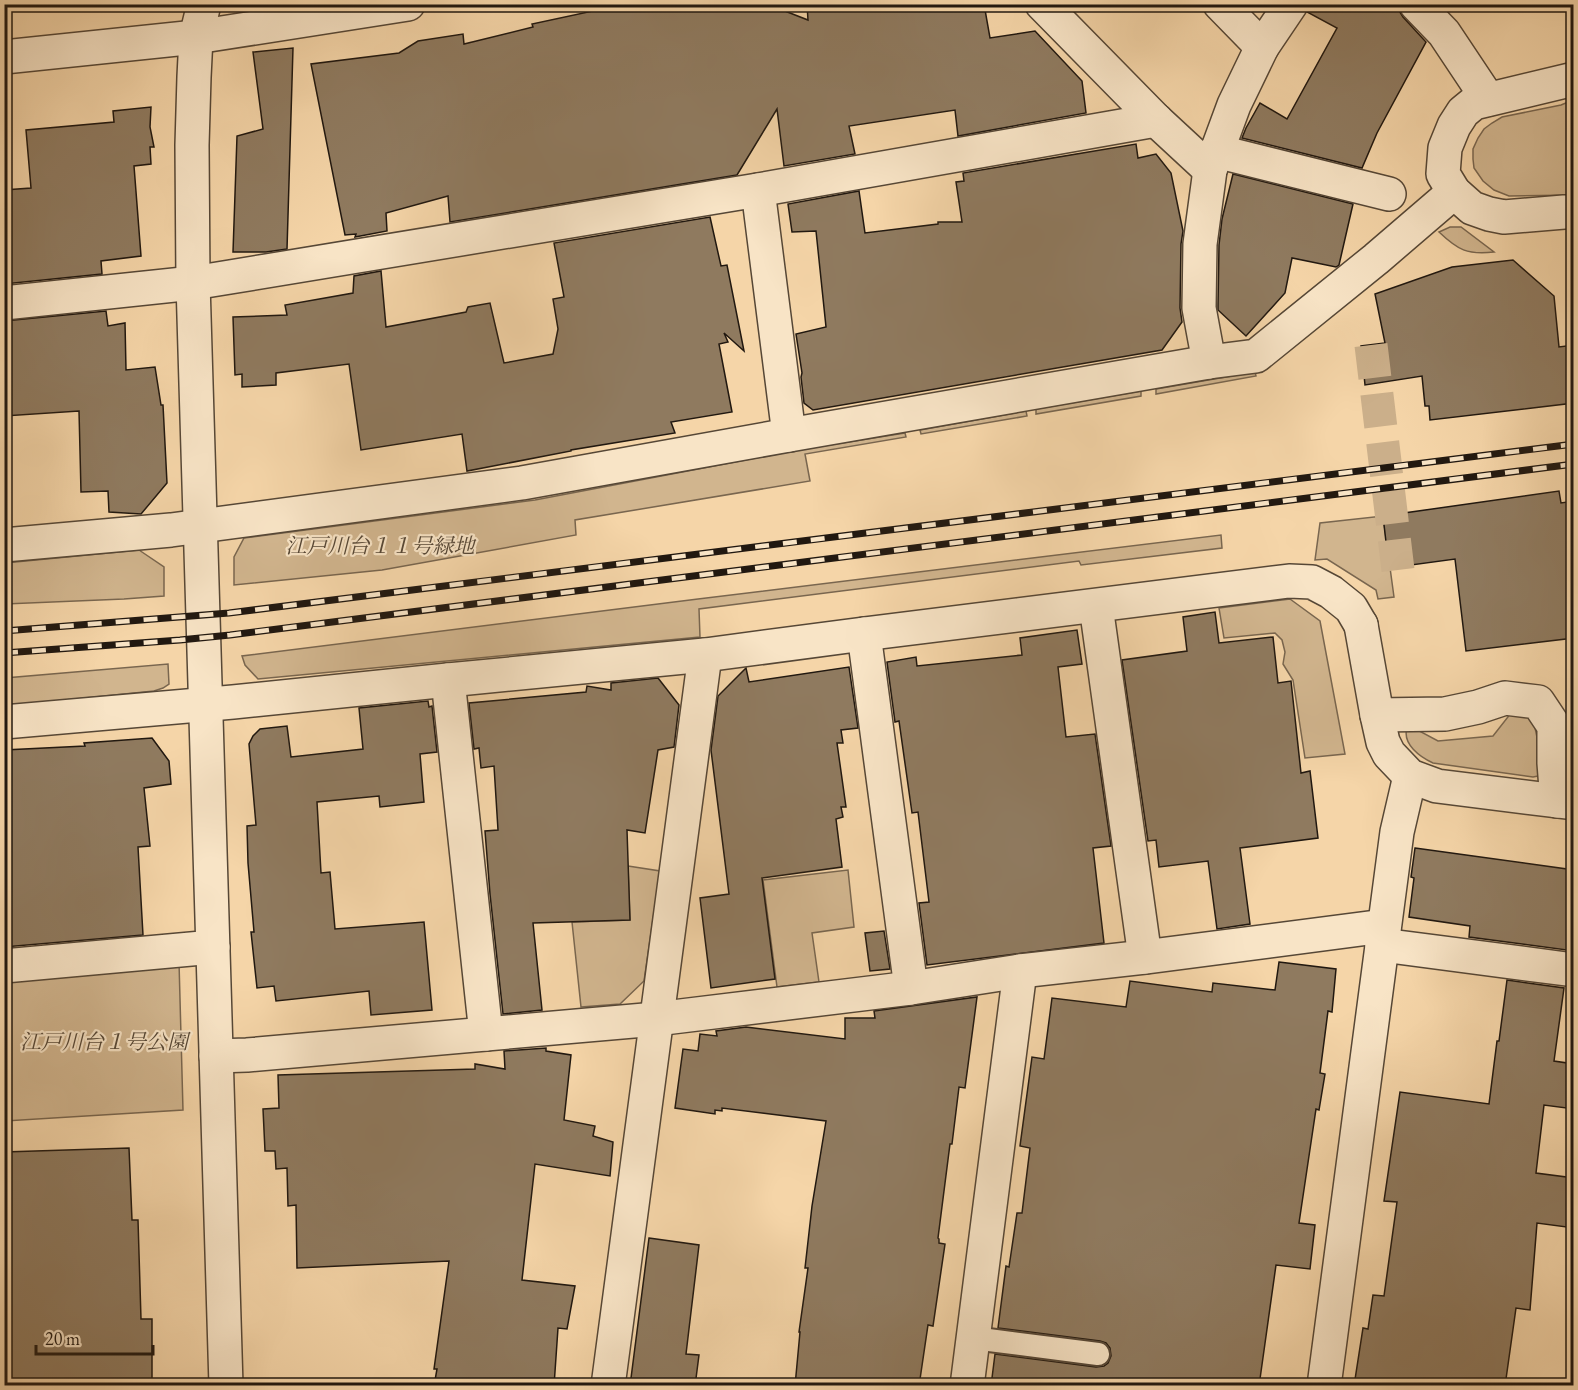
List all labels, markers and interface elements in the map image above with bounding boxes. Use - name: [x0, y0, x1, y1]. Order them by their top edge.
- park label: 江戸川台１１号緑地: [286, 532, 476, 559]
- park label: 江戸川台１号公園: [20, 1028, 191, 1055]
- scale bar: [36, 1318, 153, 1356]
- text: 20 m: [45, 1327, 80, 1350]

